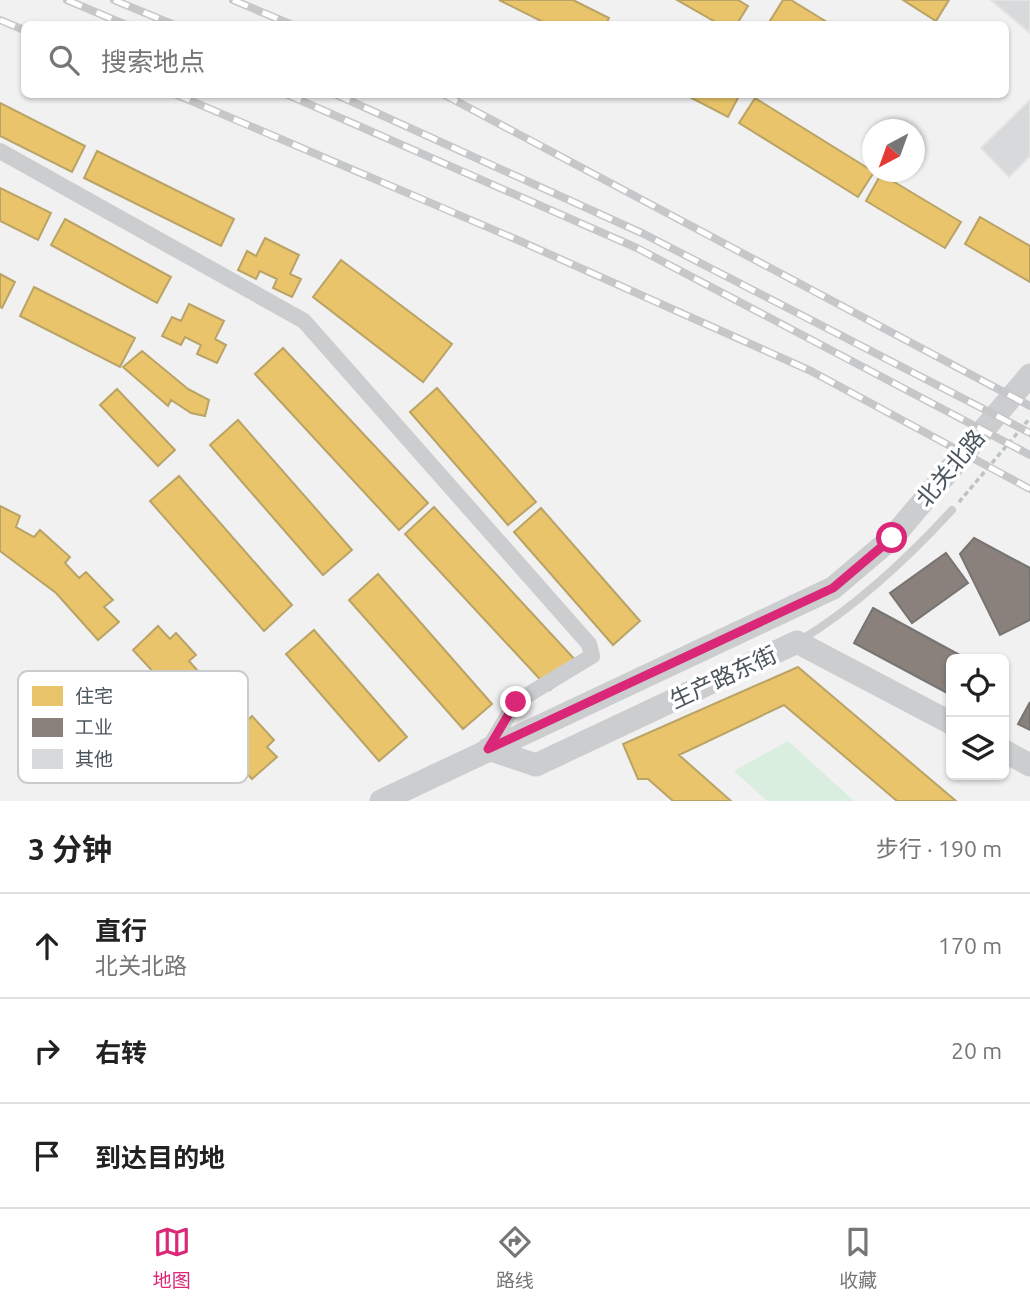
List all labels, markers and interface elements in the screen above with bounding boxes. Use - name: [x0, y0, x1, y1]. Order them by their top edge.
- search box: [21, 21, 1009, 98]
- icon: search: [45, 41, 83, 79]
- text: 搜索地点: [101, 47, 205, 76]
- north arrow: [862, 119, 925, 182]
- street label: 北关北路: [911, 425, 989, 511]
- route start: [876, 522, 907, 553]
- street label: 生产路东街: [666, 641, 780, 713]
- map controls: [946, 654, 1009, 780]
- button: locate: [946, 654, 1009, 717]
- legend: [18, 671, 248, 783]
- text: 住宅: [75, 685, 113, 707]
- route end: [500, 686, 531, 717]
- text: 工业: [75, 716, 113, 738]
- button: layers: [946, 717, 1009, 780]
- text: 其他: [75, 748, 113, 770]
- text: 3 分钟: [28, 832, 112, 866]
- text: 步行 · 190 m: [876, 836, 1002, 861]
- text: 直行: [95, 916, 147, 945]
- icon: ahead: [28, 927, 66, 965]
- text: 170 m: [938, 933, 1002, 958]
- text: 北关北路: [95, 953, 187, 978]
- icon: right: [28, 1032, 66, 1070]
- text: 右转: [95, 1038, 147, 1067]
- text: 20 m: [951, 1038, 1002, 1063]
- icon: arrive: [28, 1137, 66, 1175]
- text: 到达目的地: [95, 1143, 225, 1172]
- tab: 地图: [153, 1223, 191, 1292]
- tab: 路线: [496, 1223, 534, 1292]
- tab: 收藏: [839, 1223, 877, 1292]

